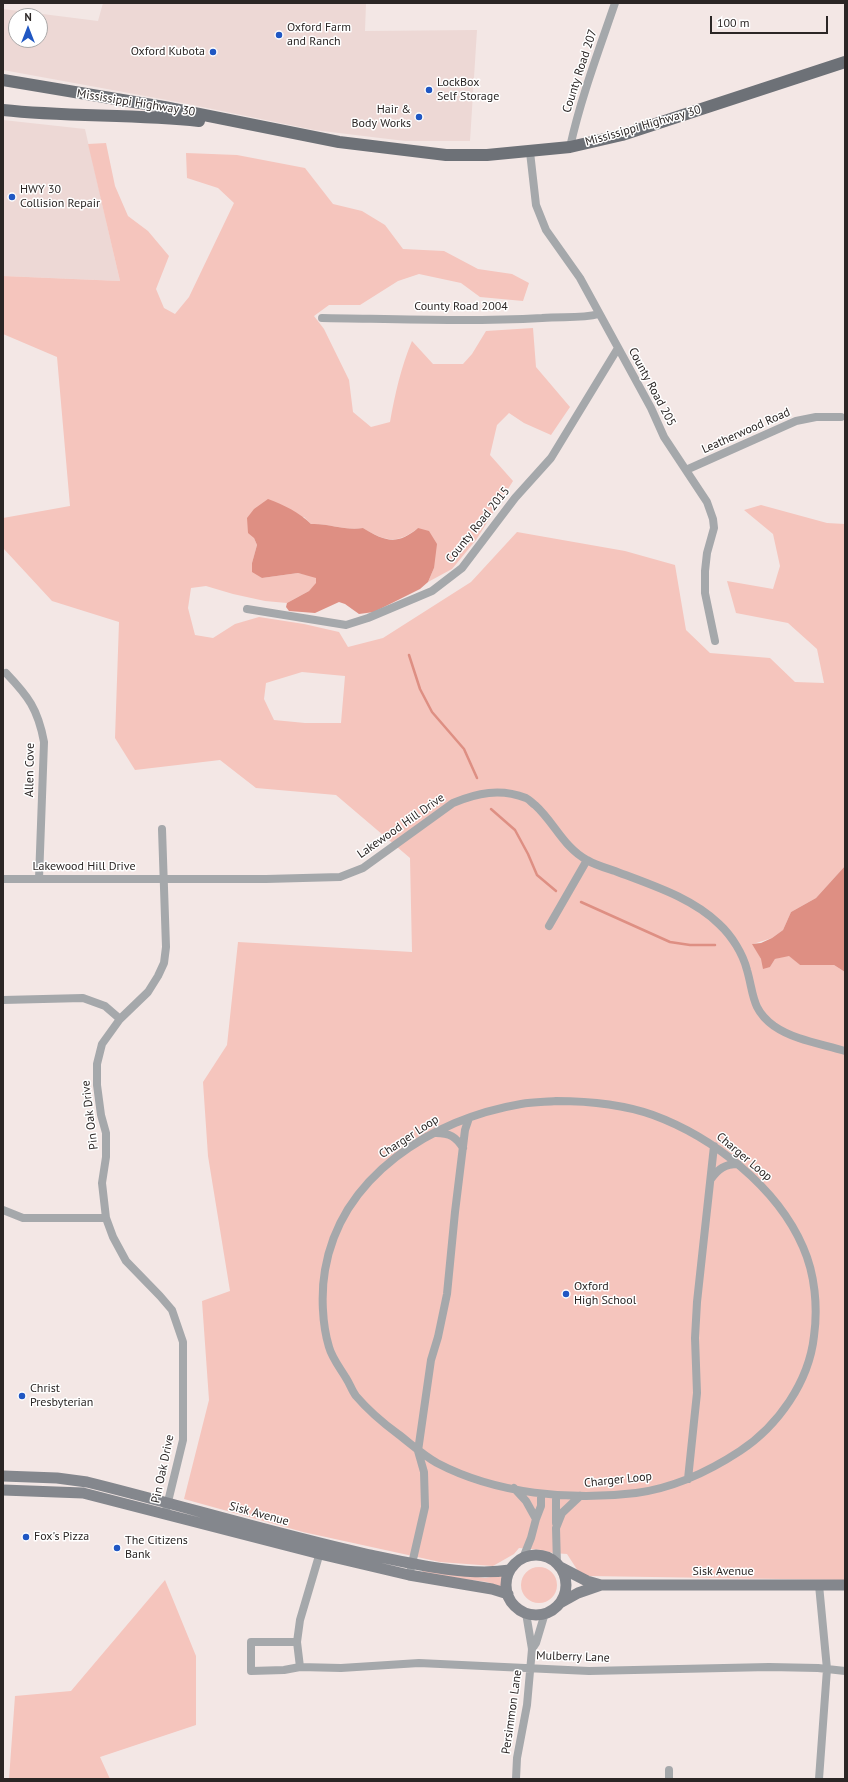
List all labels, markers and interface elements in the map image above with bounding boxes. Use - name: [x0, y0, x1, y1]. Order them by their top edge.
- north arrow: [8, 8, 48, 48]
- scale bar: [712, 8, 830, 34]
- text: N: [24, 10, 32, 24]
- text: 100 m: [717, 15, 750, 30]
- place label: Oxford Farm and Ranch: [287, 21, 351, 49]
- street label: County Road 207: [560, 27, 600, 115]
- marker: Oxford Farm and Ranch: [274, 30, 284, 40]
- place label: Oxford Kubota: [131, 45, 205, 59]
- marker: Oxford Kubota: [208, 47, 218, 57]
- place label: LockBox Self Storage: [437, 76, 499, 104]
- marker: LockBox Self Storage: [424, 85, 434, 95]
- street label: Mississippi Highway 30: [76, 87, 196, 119]
- place label: Hair & Body Works: [352, 103, 411, 131]
- street label: Mississippi Highway 30: [583, 103, 703, 149]
- marker: Hair & Body Works: [414, 112, 424, 122]
- place label: HWY 30 Collision Repair: [20, 183, 100, 211]
- marker: HWY 30 Collision Repair: [7, 192, 17, 202]
- street label: County Road 2004: [414, 300, 508, 314]
- street label: County Road 205: [625, 345, 679, 429]
- street label: Leatherwood Road: [700, 405, 792, 457]
- street label: County Road 2015: [443, 484, 513, 566]
- street label: Allen Cove: [22, 743, 38, 797]
- street label: Lakewood Hill Drive: [355, 791, 447, 861]
- street label: Lakewood Hill Drive: [32, 860, 136, 874]
- street label: Pin Oak Drive: [79, 1080, 101, 1150]
- street label: Charger Loop: [377, 1112, 441, 1162]
- street label: Charger Loop: [713, 1130, 775, 1184]
- place label: Oxford High School: [574, 1280, 636, 1308]
- marker: Oxford High School: [561, 1289, 571, 1299]
- place label: Christ Presbyterian: [30, 1382, 93, 1410]
- marker: Christ Presbyterian: [17, 1391, 27, 1401]
- street label: Pin Oak Drive: [149, 1433, 177, 1505]
- street label: Charger Loop: [583, 1469, 653, 1491]
- street label: Sisk Avenue: [228, 1499, 290, 1529]
- place label: Fox's Pizza: [34, 1530, 89, 1544]
- marker: Fox's Pizza: [21, 1532, 31, 1542]
- place label: The Citizens Bank: [125, 1534, 188, 1562]
- marker: The Citizens Bank: [112, 1543, 122, 1553]
- street label: Sisk Avenue: [692, 1565, 754, 1579]
- street label: Mulberry Lane: [536, 1649, 610, 1665]
- street label: Persimmon Lane: [499, 1669, 525, 1755]

